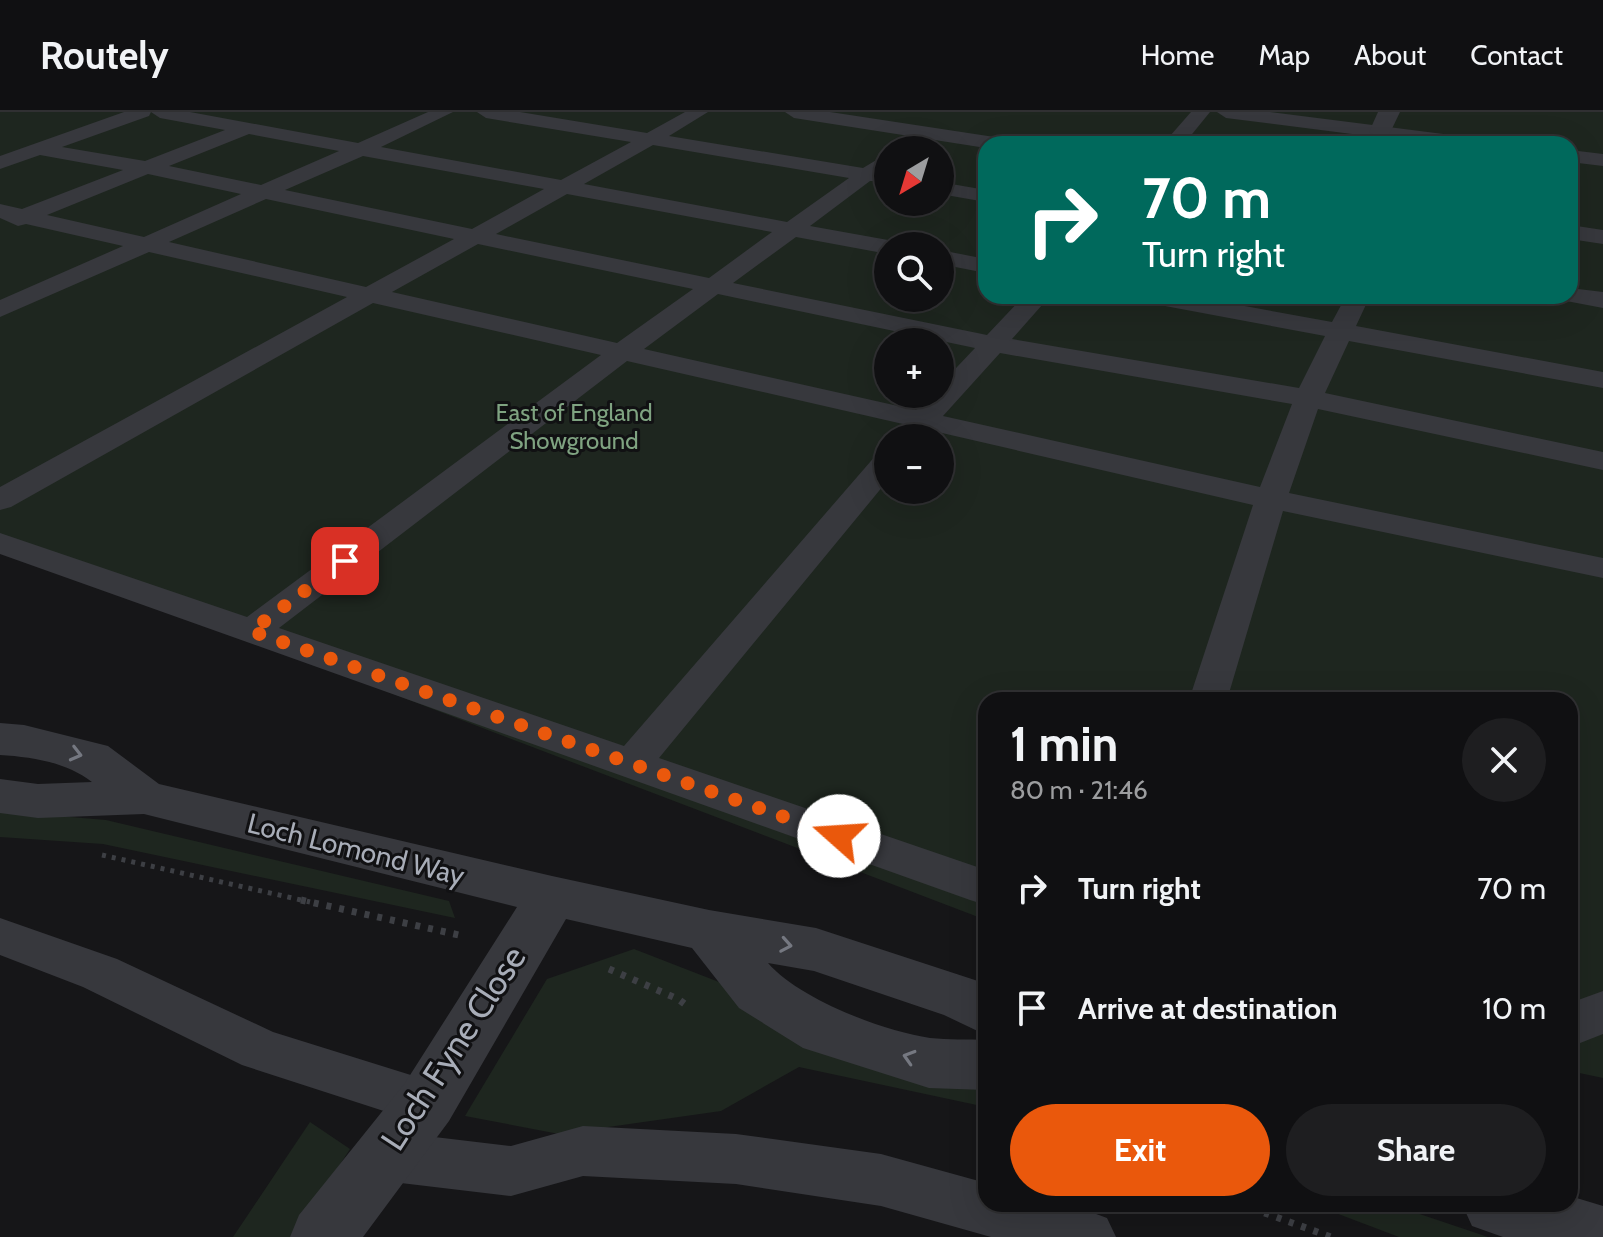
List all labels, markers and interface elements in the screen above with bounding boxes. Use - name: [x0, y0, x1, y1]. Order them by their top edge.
- text: Routely: [40, 32, 169, 79]
- text: Home: [1141, 38, 1214, 72]
- text: Map: [1258, 38, 1310, 72]
- text: About: [1354, 38, 1426, 72]
- text: Contact: [1470, 38, 1563, 72]
- north arrow: [874, 136, 954, 216]
- map controls: [874, 136, 954, 504]
- text: 70 m: [1142, 164, 1271, 232]
- icon: right: [1010, 168, 1114, 272]
- button: search: [874, 232, 954, 312]
- text: Turn right: [1142, 232, 1285, 276]
- button: +: [874, 328, 954, 408]
- park label: East of England Showground: [495, 398, 653, 455]
- button: −: [874, 424, 954, 504]
- pin: [311, 527, 379, 595]
- icon: arrive: [323, 539, 367, 583]
- text: 1 min: [1010, 715, 1118, 773]
- button: close: [1462, 718, 1546, 802]
- one-way arrow: [69, 744, 83, 761]
- text: 80 m · 21:46: [1010, 774, 1148, 806]
- position arrow: [797, 794, 881, 878]
- street label: Loch Lomond Way: [244, 806, 468, 892]
- icon: right: [1010, 866, 1054, 910]
- text: Turn right: [1078, 870, 1201, 907]
- text: 70 m: [1477, 870, 1546, 907]
- one-way arrow: [779, 935, 793, 952]
- street label: Loch Fyne Close: [371, 938, 535, 1158]
- icon: arrive: [1010, 986, 1054, 1030]
- text: Arrive at destination: [1078, 990, 1338, 1027]
- text: 10 m: [1482, 990, 1546, 1027]
- one-way arrow: [903, 1050, 916, 1066]
- button: Exit: [1010, 1104, 1270, 1196]
- button: Share: [1286, 1104, 1546, 1196]

